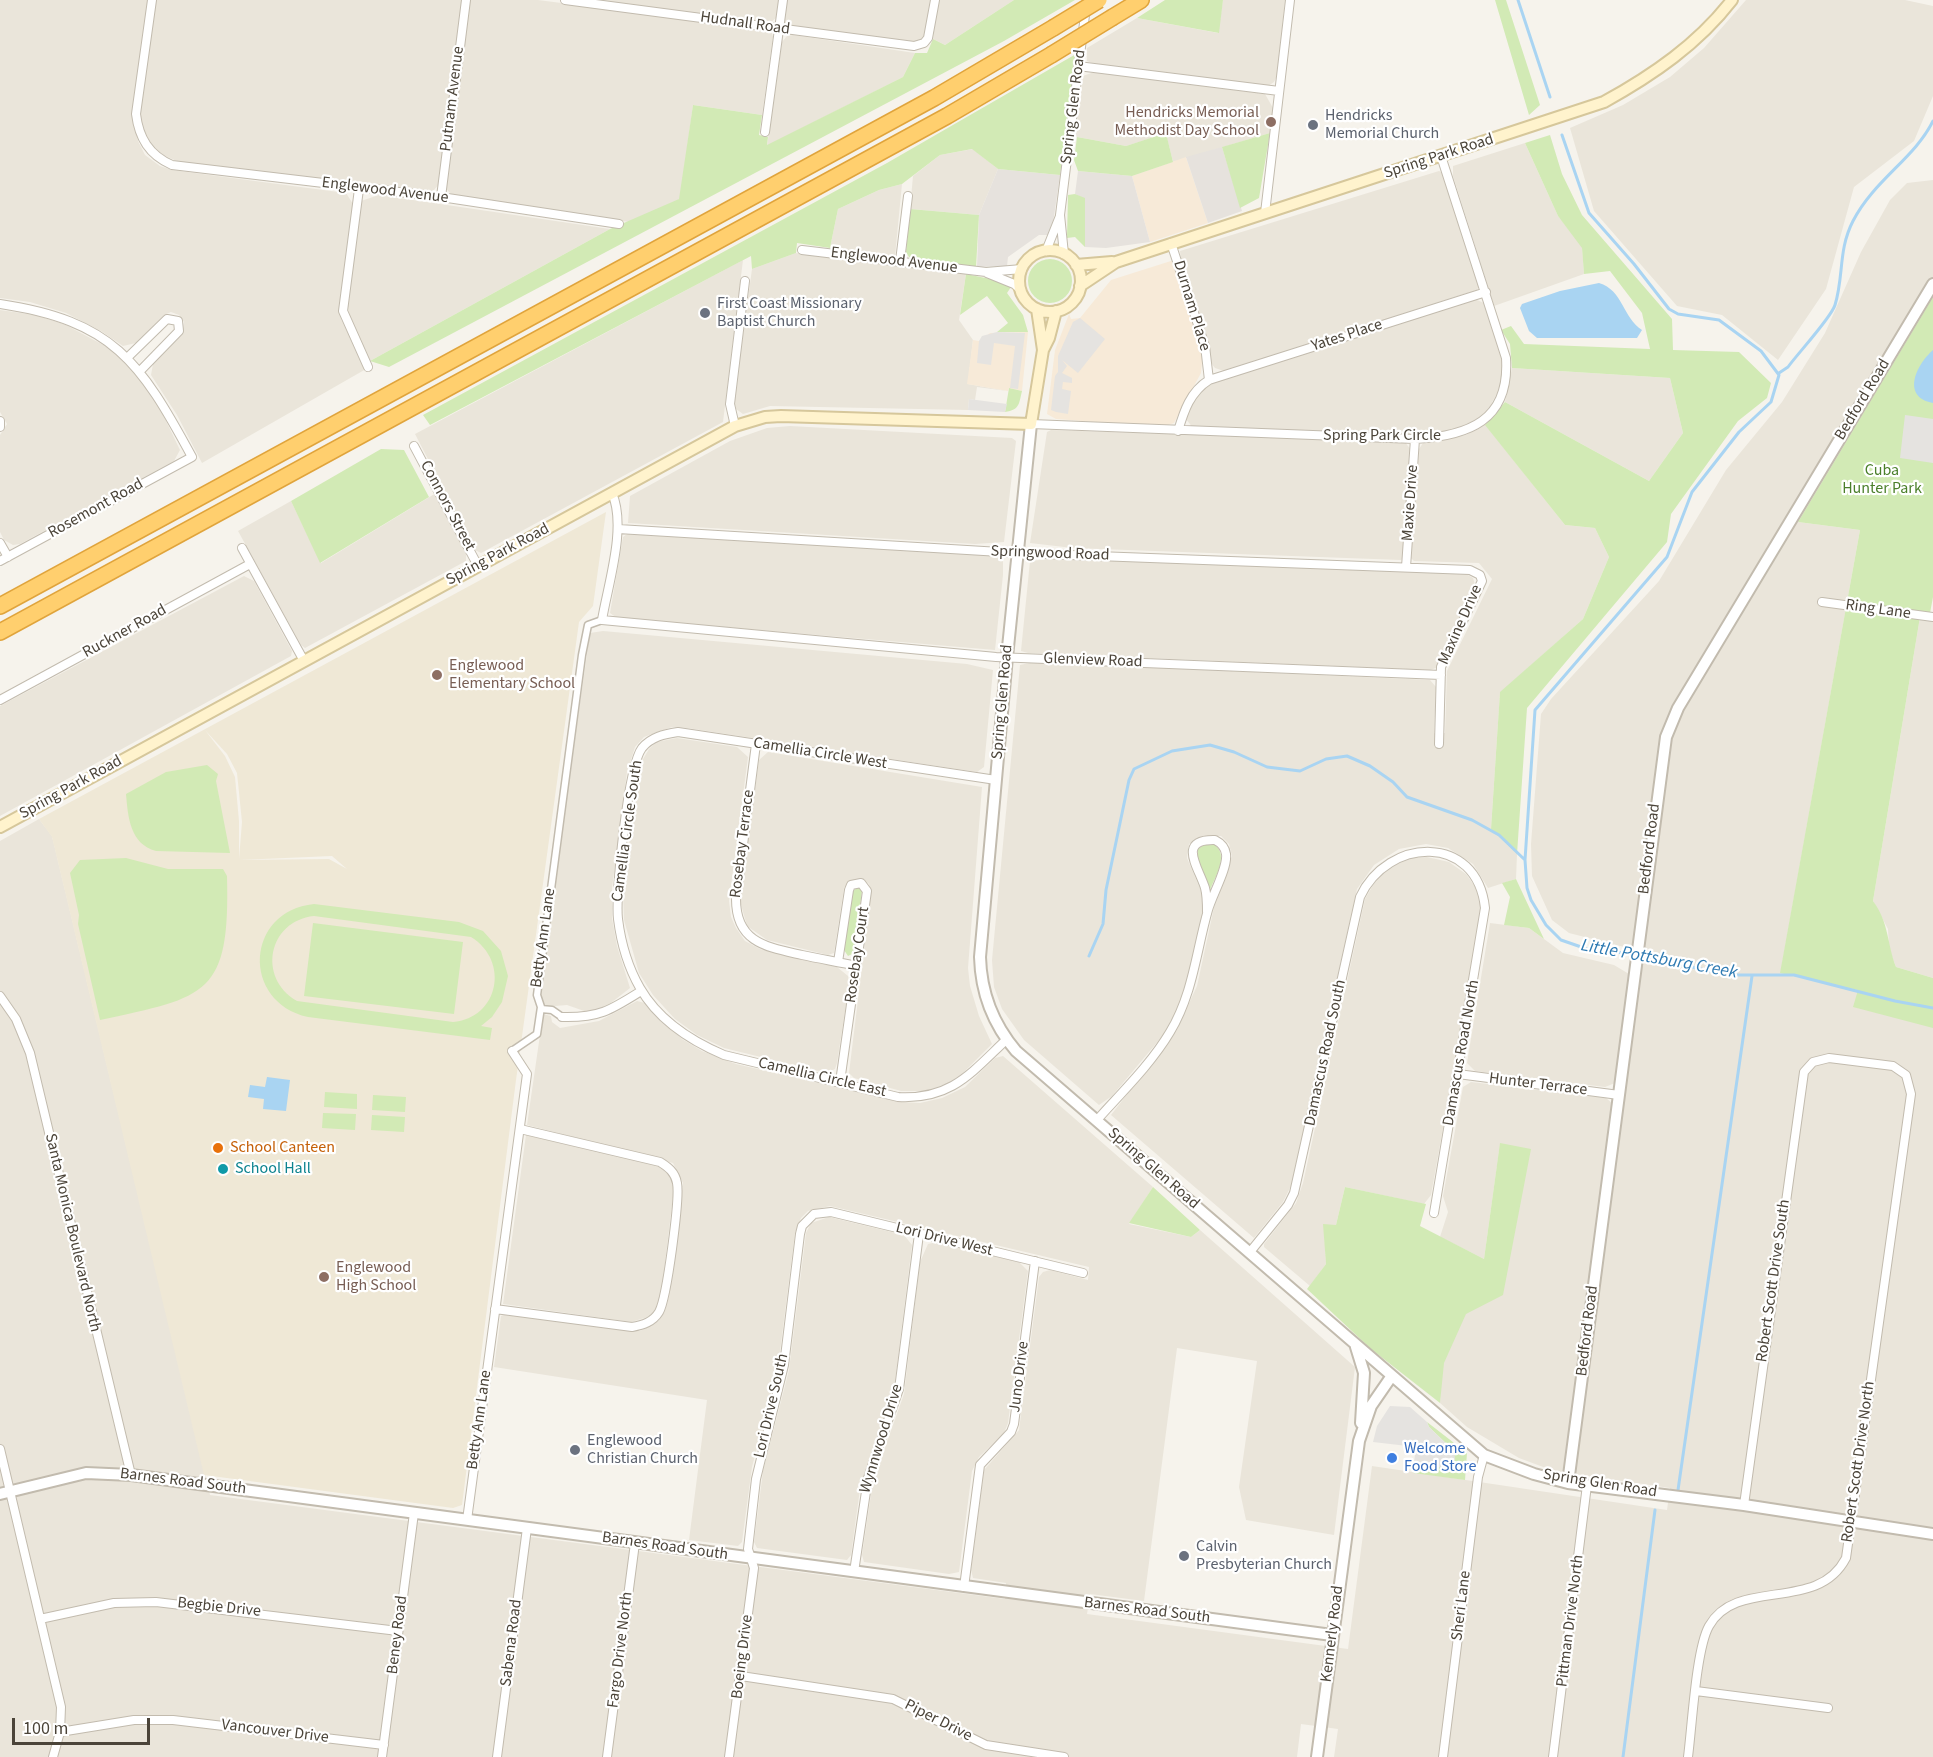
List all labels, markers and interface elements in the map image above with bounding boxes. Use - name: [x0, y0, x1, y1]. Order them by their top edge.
- street label: Hudnall Road: [699, 8, 791, 40]
- street label: Putnam Avenue: [437, 45, 469, 153]
- street label: Spring Glen Road: [1057, 49, 1091, 165]
- place label: Hendricks Memorial Methodist Day School: [1114, 103, 1259, 141]
- place label: Hendricks Memorial Church: [1325, 106, 1439, 144]
- marker: Hendricks Memorial Methodist Day School: [1264, 115, 1278, 129]
- marker: Hendricks Memorial Church: [1306, 118, 1320, 132]
- street label: Spring Park Road: [1382, 130, 1496, 184]
- street label: Englewood Avenue: [321, 174, 449, 208]
- street label: Englewood Avenue: [830, 244, 958, 278]
- street label: Durnam Place: [1168, 259, 1214, 353]
- place label: First Coast Missionary Baptist Church: [717, 294, 862, 332]
- marker: First Coast Missionary Baptist Church: [698, 306, 712, 320]
- street label: Yates Place: [1309, 316, 1385, 356]
- street label: Bedford Road: [1831, 356, 1895, 444]
- street label: Spring Park Circle: [1323, 426, 1441, 446]
- street label: Connors Street: [415, 458, 479, 554]
- park label: Cuba Hunter Park: [1842, 461, 1922, 499]
- street label: Maxie Drive: [1399, 464, 1423, 542]
- street label: Rosemont Road: [45, 475, 147, 543]
- street label: Spring Park Road: [443, 520, 553, 590]
- street label: Springwood Road: [990, 542, 1110, 566]
- street label: Maxine Drive: [1435, 582, 1487, 668]
- street label: Ring Lane: [1844, 596, 1912, 624]
- street label: Ruckner Road: [80, 601, 170, 663]
- street label: Spring Glen Road: [988, 644, 1018, 760]
- street label: Glenview Road: [1043, 650, 1143, 672]
- place label: Englewood Elementary School: [449, 656, 575, 694]
- marker: Englewood Elementary School: [430, 668, 444, 682]
- street label: Camellia Circle West: [752, 734, 888, 774]
- street label: Spring Park Road: [16, 752, 126, 824]
- street label: Camellia Circle South: [609, 759, 647, 903]
- street label: Rosebay Terrace: [727, 789, 759, 899]
- street label: Bedford Road: [1635, 803, 1665, 895]
- street label: Betty Ann Lane: [528, 887, 560, 989]
- street label: Rosebay Court: [842, 906, 874, 1004]
- water label: Little Pottsburg Creek: [1579, 936, 1739, 984]
- street label: Damascus Road South: [1301, 978, 1351, 1128]
- street label: Damascus Road North: [1440, 978, 1484, 1128]
- street label: Camellia Circle East: [756, 1054, 888, 1102]
- street label: Hunter Terrace: [1488, 1069, 1588, 1101]
- street label: Spring Glen Road: [1103, 1124, 1203, 1214]
- street label: Santa Monica Boulevard North: [40, 1132, 104, 1334]
- place label: School Canteen: [230, 1138, 335, 1158]
- marker: School Canteen: [211, 1141, 225, 1155]
- place label: School Hall: [235, 1159, 311, 1179]
- marker: School Hall: [216, 1162, 230, 1176]
- street label: Robert Scott Drive South: [1753, 1198, 1795, 1364]
- street label: Lori Drive West: [894, 1219, 994, 1261]
- place label: Englewood High School: [336, 1258, 416, 1296]
- marker: Englewood High School: [317, 1270, 331, 1284]
- street label: Bedford Road: [1573, 1285, 1603, 1377]
- street label: Juno Drive: [1006, 1340, 1034, 1414]
- street label: Lori Drive South: [751, 1352, 793, 1460]
- street label: Betty Ann Lane: [464, 1369, 496, 1471]
- street label: Robert Scott Drive North: [1838, 1380, 1880, 1544]
- street label: Wynnwood Drive: [856, 1382, 908, 1496]
- place label: Englewood Christian Church: [587, 1431, 698, 1469]
- place label: Welcome Food Store: [1404, 1439, 1476, 1477]
- marker: Englewood Christian Church: [568, 1443, 582, 1457]
- marker: Welcome Food Store: [1385, 1451, 1399, 1465]
- street label: Barnes Road South: [119, 1465, 247, 1499]
- street label: Spring Glen Road: [1542, 1466, 1658, 1502]
- street label: Barnes Road South: [601, 1529, 729, 1565]
- place label: Calvin Presbyterian Church: [1196, 1537, 1332, 1575]
- marker: Calvin Presbyterian Church: [1177, 1549, 1191, 1563]
- street label: Pittman Drive North: [1553, 1554, 1589, 1688]
- street label: Sheri Lane: [1448, 1570, 1476, 1642]
- street label: Kennerly Road: [1318, 1585, 1348, 1683]
- street label: Fargo Drive North: [604, 1591, 638, 1709]
- street label: Begbie Drive: [176, 1594, 262, 1622]
- street label: Barnes Road South: [1083, 1594, 1211, 1628]
- street label: Beney Road: [384, 1595, 412, 1675]
- street label: Sabena Road: [497, 1598, 527, 1688]
- street label: Boeing Drive: [728, 1614, 758, 1700]
- street label: Piper Drive: [901, 1696, 975, 1746]
- scale bar: [15, 1706, 153, 1744]
- text: 100 m: [23, 1716, 68, 1741]
- street label: Vancouver Drive: [220, 1716, 330, 1748]

